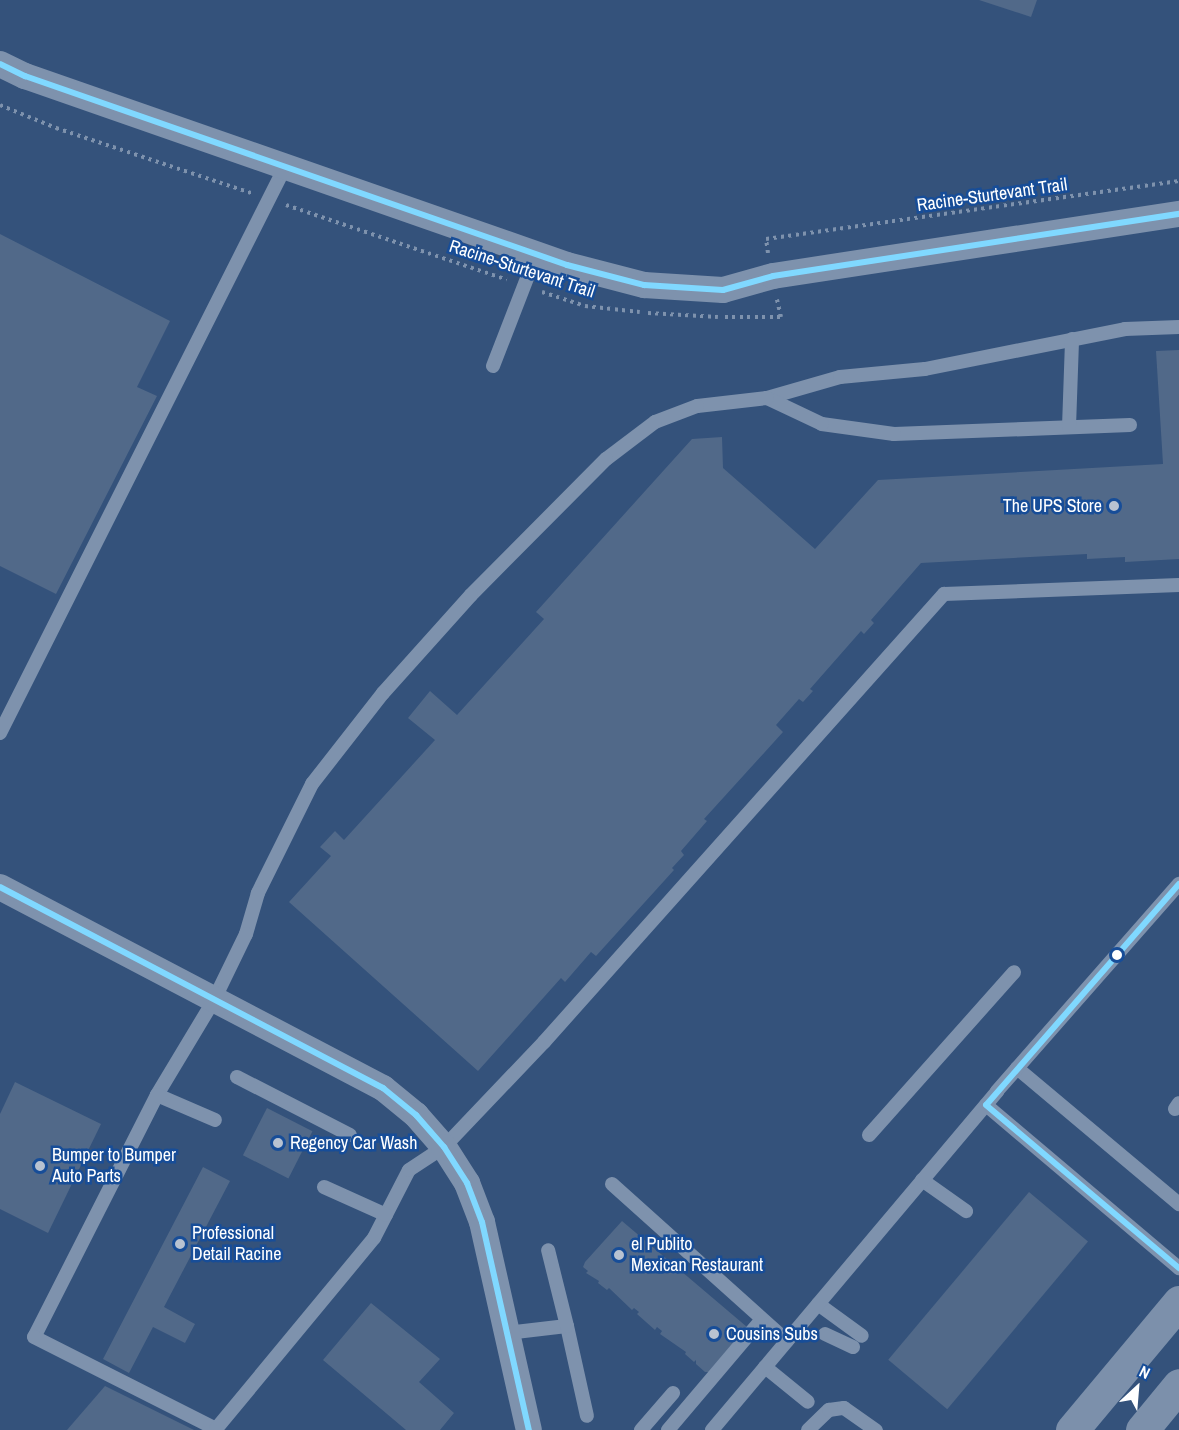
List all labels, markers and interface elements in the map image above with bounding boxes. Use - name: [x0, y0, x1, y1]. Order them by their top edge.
- street label: Racine-Sturtevant Trail: [915, 174, 1069, 216]
- street label: Racine-Sturtevant Trail: [446, 235, 598, 303]
- place label: The UPS Store: [1003, 495, 1102, 517]
- marker: The UPS Store: [1107, 499, 1121, 513]
- unlabelled marker: [1111, 949, 1123, 961]
- place label: Regency Car Wash: [290, 1132, 417, 1154]
- marker: Regency Car Wash: [271, 1136, 285, 1150]
- place label: Bumper to Bumper Auto Parts: [52, 1145, 176, 1188]
- marker: Bumper to Bumper Auto Parts: [33, 1159, 47, 1173]
- place label: Professional Detail Racine: [192, 1223, 281, 1266]
- place label: el Publito Mexican Restaurant: [631, 1234, 763, 1276]
- marker: Professional Detail Racine: [173, 1237, 187, 1251]
- marker: el Publito Mexican Restaurant: [612, 1248, 626, 1262]
- place label: Cousins Subs: [726, 1323, 818, 1345]
- marker: Cousins Subs: [707, 1327, 721, 1341]
- north arrow: [1107, 1358, 1167, 1418]
- text: N: [1136, 1360, 1154, 1384]

